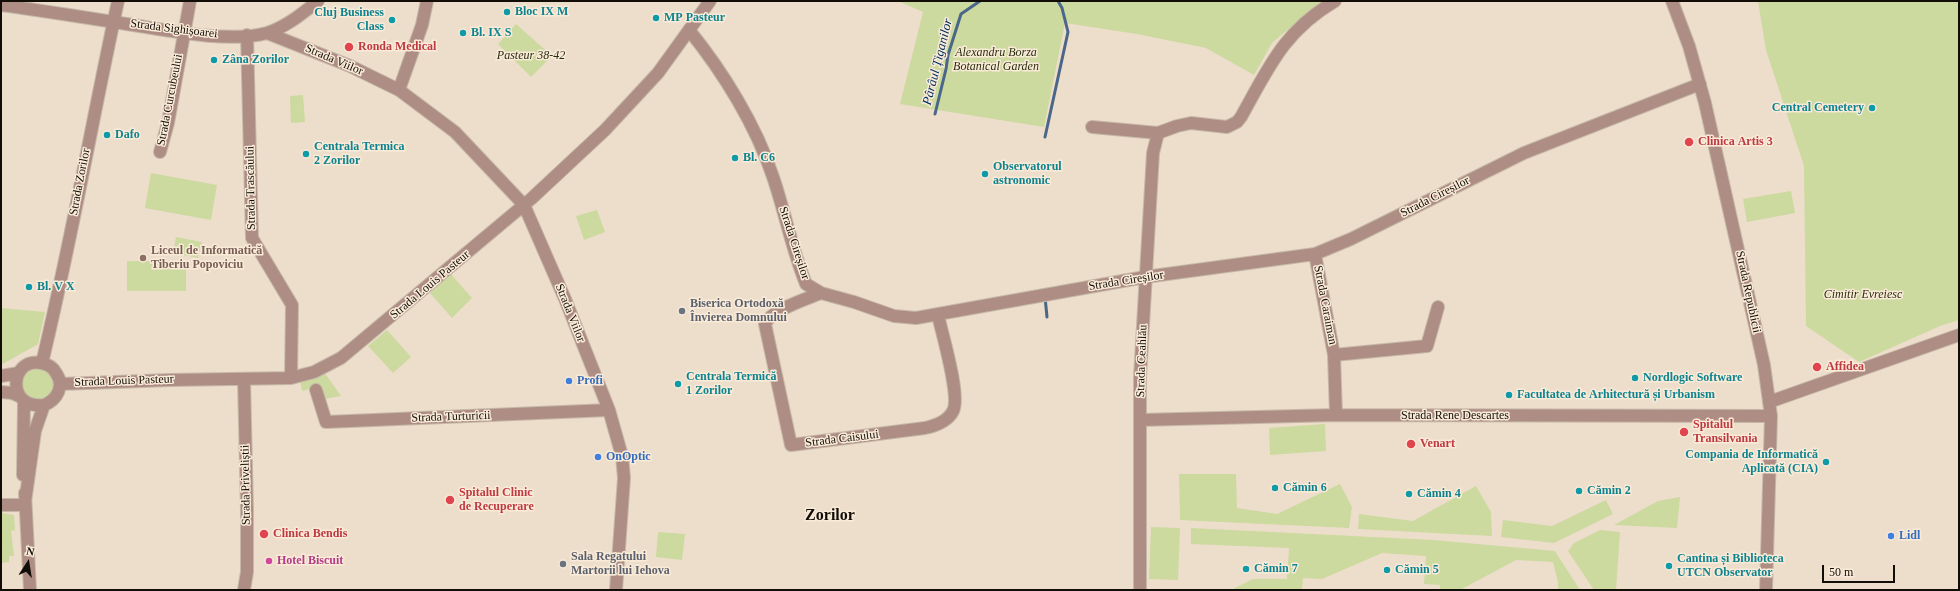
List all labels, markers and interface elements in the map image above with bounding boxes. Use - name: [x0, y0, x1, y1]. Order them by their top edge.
- place label: Bloc IX M: [515, 5, 568, 19]
- place label: Cluj Business Class: [314, 6, 384, 34]
- marker: Bloc IX M: [502, 7, 512, 17]
- place label: MP Pasteur: [664, 11, 725, 25]
- marker: MP Pasteur: [651, 13, 661, 23]
- marker: Cluj Business Class: [387, 15, 397, 25]
- street label: Strada Sighișoarei: [130, 17, 218, 41]
- water label: Pârâul Țiganilor: [920, 17, 956, 107]
- place label: Bl. IX S: [471, 26, 511, 40]
- marker: Bl. IX S: [458, 28, 468, 38]
- place label: Ronda Medical: [358, 40, 436, 54]
- street label: Strada Viilor: [303, 41, 365, 79]
- marker: Ronda Medical: [343, 41, 355, 53]
- park label: Alexandru Borza Botanical Garden: [953, 46, 1039, 74]
- park label: Pasteur 38-42: [497, 49, 565, 63]
- street label: Strada Curcubeului: [154, 53, 186, 147]
- place label: Zâna Zorilor: [222, 53, 289, 67]
- marker: Zâna Zorilor: [209, 55, 219, 65]
- place label: Central Cemetery: [1772, 101, 1864, 115]
- marker: Central Cemetery: [1867, 103, 1877, 113]
- place label: Dafo: [115, 128, 140, 142]
- marker: Dafo: [102, 130, 112, 140]
- place label: Clinica Artis 3: [1698, 135, 1773, 149]
- marker: Clinica Artis 3: [1683, 136, 1695, 148]
- place label: Centrala Termica 2 Zorilor: [314, 140, 405, 168]
- street label: Strada Trascăului: [243, 146, 259, 230]
- street label: Strada Zorilor: [66, 147, 94, 217]
- marker: Centrala Termica 2 Zorilor: [301, 149, 311, 159]
- place label: Bl. C6: [743, 151, 775, 165]
- marker: Bl. C6: [730, 153, 740, 163]
- place label: Observatorul astronomic: [993, 160, 1062, 188]
- marker: Observatorul astronomic: [980, 169, 990, 179]
- street label: Strada Cireșilor: [1398, 173, 1472, 221]
- street label: Strada Cireșilor: [775, 205, 813, 281]
- place label: Liceul de Informatică Tiberiu Popoviciu: [151, 244, 262, 272]
- street label: Strada Louis Pasteur: [387, 248, 473, 322]
- street label: Strada Republicii: [1732, 250, 1764, 334]
- marker: Liceul de Informatică Tiberiu Popoviciu: [138, 253, 148, 263]
- street label: Strada Caraiman: [1310, 264, 1340, 346]
- street label: Strada Cireșilor: [1088, 268, 1164, 294]
- place label: Bl. V X: [37, 280, 75, 294]
- marker: Bl. V X: [24, 282, 34, 292]
- street label: Strada Viilor: [552, 282, 588, 344]
- park label: Cimitir Evreiesc: [1824, 288, 1902, 302]
- place label: Biserica Ortodoxă Învierea Domnului: [690, 297, 787, 325]
- marker: Biserica Ortodoxă Învierea Domnului: [677, 306, 687, 316]
- street label: Strada Ceahlău: [1134, 324, 1150, 398]
- place label: Affidea: [1826, 360, 1864, 374]
- marker: Affidea: [1811, 361, 1823, 373]
- place label: Centrala Termică 1 Zorilor: [686, 370, 777, 398]
- place label: Nordlogic Software: [1643, 371, 1742, 385]
- street label: Strada Louis Pasteur: [74, 372, 174, 390]
- marker: Nordlogic Software: [1630, 373, 1640, 383]
- place label: Profi: [577, 374, 603, 388]
- marker: Profi: [564, 376, 574, 386]
- marker: Centrala Termică 1 Zorilor: [673, 379, 683, 389]
- place label: Facultatea de Arhitectură și Urbanism: [1517, 388, 1715, 402]
- marker: Facultatea de Arhitectură și Urbanism: [1504, 390, 1514, 400]
- street label: Strada Turturicii: [411, 408, 491, 426]
- street label: Strada Rene Descartes: [1401, 409, 1509, 423]
- place label: Spitalul Transilvania: [1693, 418, 1757, 446]
- marker: Spitalul Transilvania: [1678, 426, 1690, 438]
- street label: Strada Caisului: [805, 427, 879, 451]
- place label: Venart: [1420, 437, 1455, 451]
- marker: Venart: [1405, 438, 1417, 450]
- street label: Strada Priveliștii: [238, 445, 254, 525]
- place label: Compania de Informatică Aplicată (CIA): [1685, 448, 1818, 476]
- place label: OnOptic: [606, 450, 651, 464]
- marker: OnOptic: [593, 452, 603, 462]
- marker: Compania de Informatică Aplicată (CIA): [1821, 457, 1831, 467]
- place label: Cămin 6: [1283, 481, 1327, 495]
- marker: Cămin 6: [1270, 483, 1280, 493]
- place label: Cămin 2: [1587, 484, 1631, 498]
- place label: Spitalul Clinic de Recuperare: [459, 486, 534, 514]
- marker: Cămin 2: [1574, 486, 1584, 496]
- place label: Cămin 4: [1417, 487, 1461, 501]
- marker: Cămin 4: [1404, 489, 1414, 499]
- marker: Spitalul Clinic de Recuperare: [444, 494, 456, 506]
- district label: Zorilor: [805, 506, 855, 526]
- place label: Clinica Bendis: [273, 527, 347, 541]
- marker: Clinica Bendis: [258, 528, 270, 540]
- place label: Lidl: [1899, 529, 1920, 543]
- marker: Lidl: [1886, 531, 1896, 541]
- north arrow: [8, 543, 48, 583]
- text: N: [25, 545, 36, 558]
- place label: Sala Regatului Martorii lui Iehova: [571, 550, 670, 578]
- place label: Cantina și Biblioteca UTCN Observator: [1677, 552, 1784, 580]
- place label: Hotel Biscuit: [277, 554, 343, 568]
- marker: Hotel Biscuit: [264, 556, 274, 566]
- scale bar: [1824, 557, 1897, 583]
- marker: Sala Regatului Martorii lui Iehova: [558, 559, 568, 569]
- marker: Cantina și Biblioteca UTCN Observator: [1664, 561, 1674, 571]
- place label: Cămin 7: [1254, 562, 1298, 576]
- place label: Cămin 5: [1395, 563, 1439, 577]
- marker: Cămin 7: [1241, 564, 1251, 574]
- marker: Cămin 5: [1382, 565, 1392, 575]
- text: 50 m: [1829, 565, 1853, 579]

